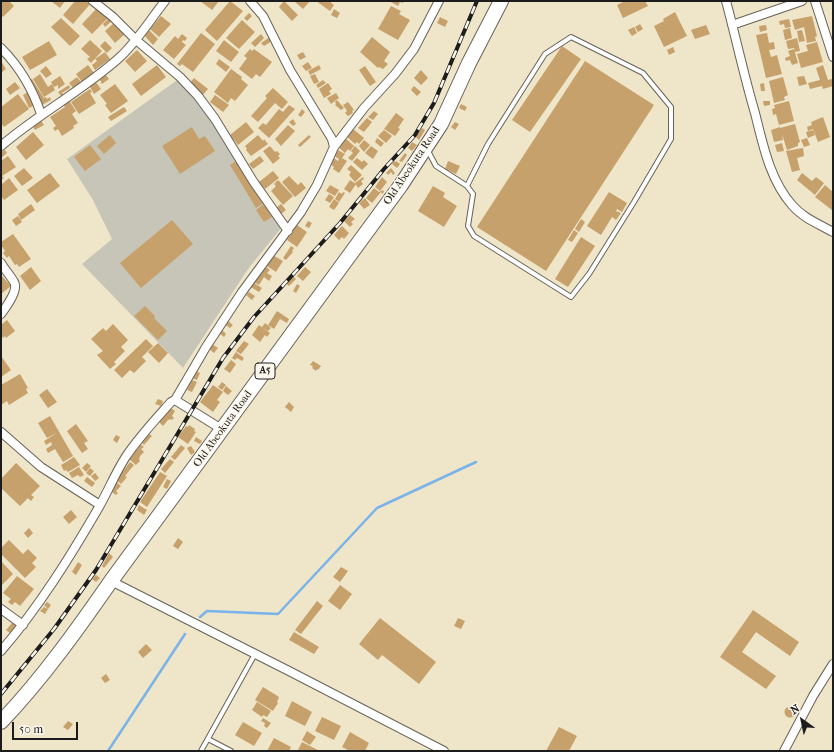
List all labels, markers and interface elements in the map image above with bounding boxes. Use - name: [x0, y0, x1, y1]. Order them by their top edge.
- street label: Old Abeokuta Road: [381, 124, 443, 208]
- road number: A5: [255, 363, 275, 379]
- street label: Old Abeokuta Road: [191, 388, 255, 470]
- north arrow: [782, 700, 822, 740]
- text: N: [788, 702, 802, 717]
- scale bar: [14, 714, 80, 740]
- text: 50 m: [19, 722, 43, 736]

